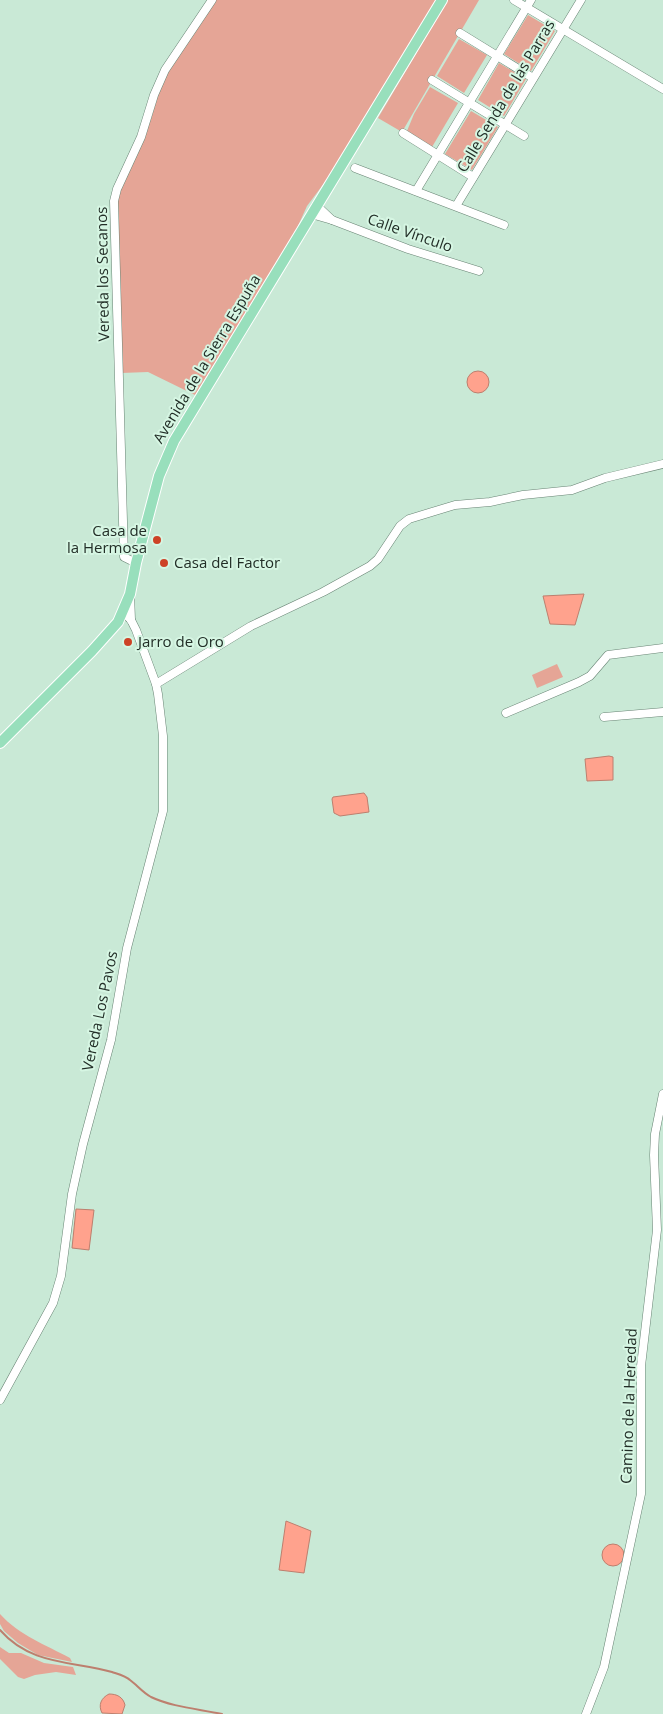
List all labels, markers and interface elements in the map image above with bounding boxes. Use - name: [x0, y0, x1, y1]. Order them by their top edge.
- street label: Calle Senda de las Parras: [452, 15, 559, 176]
- street label: Vereda los Secanos: [91, 206, 113, 342]
- street label: Calle Vínculo: [365, 208, 456, 256]
- street label: Avenida de la Sierra Espuña: [148, 270, 265, 447]
- place label: Casa de la Hermosa: [67, 520, 147, 557]
- marker: Casa de la Hermosa: [151, 534, 163, 546]
- place label: Casa del Factor: [174, 552, 280, 572]
- marker: Casa del Factor: [158, 557, 170, 569]
- place label: Jarro de Oro: [136, 631, 224, 651]
- marker: Jarro de Oro: [122, 636, 134, 648]
- street label: Vereda Los Pavos: [77, 949, 122, 1073]
- street label: Camino de la Heredad: [615, 1328, 641, 1484]

